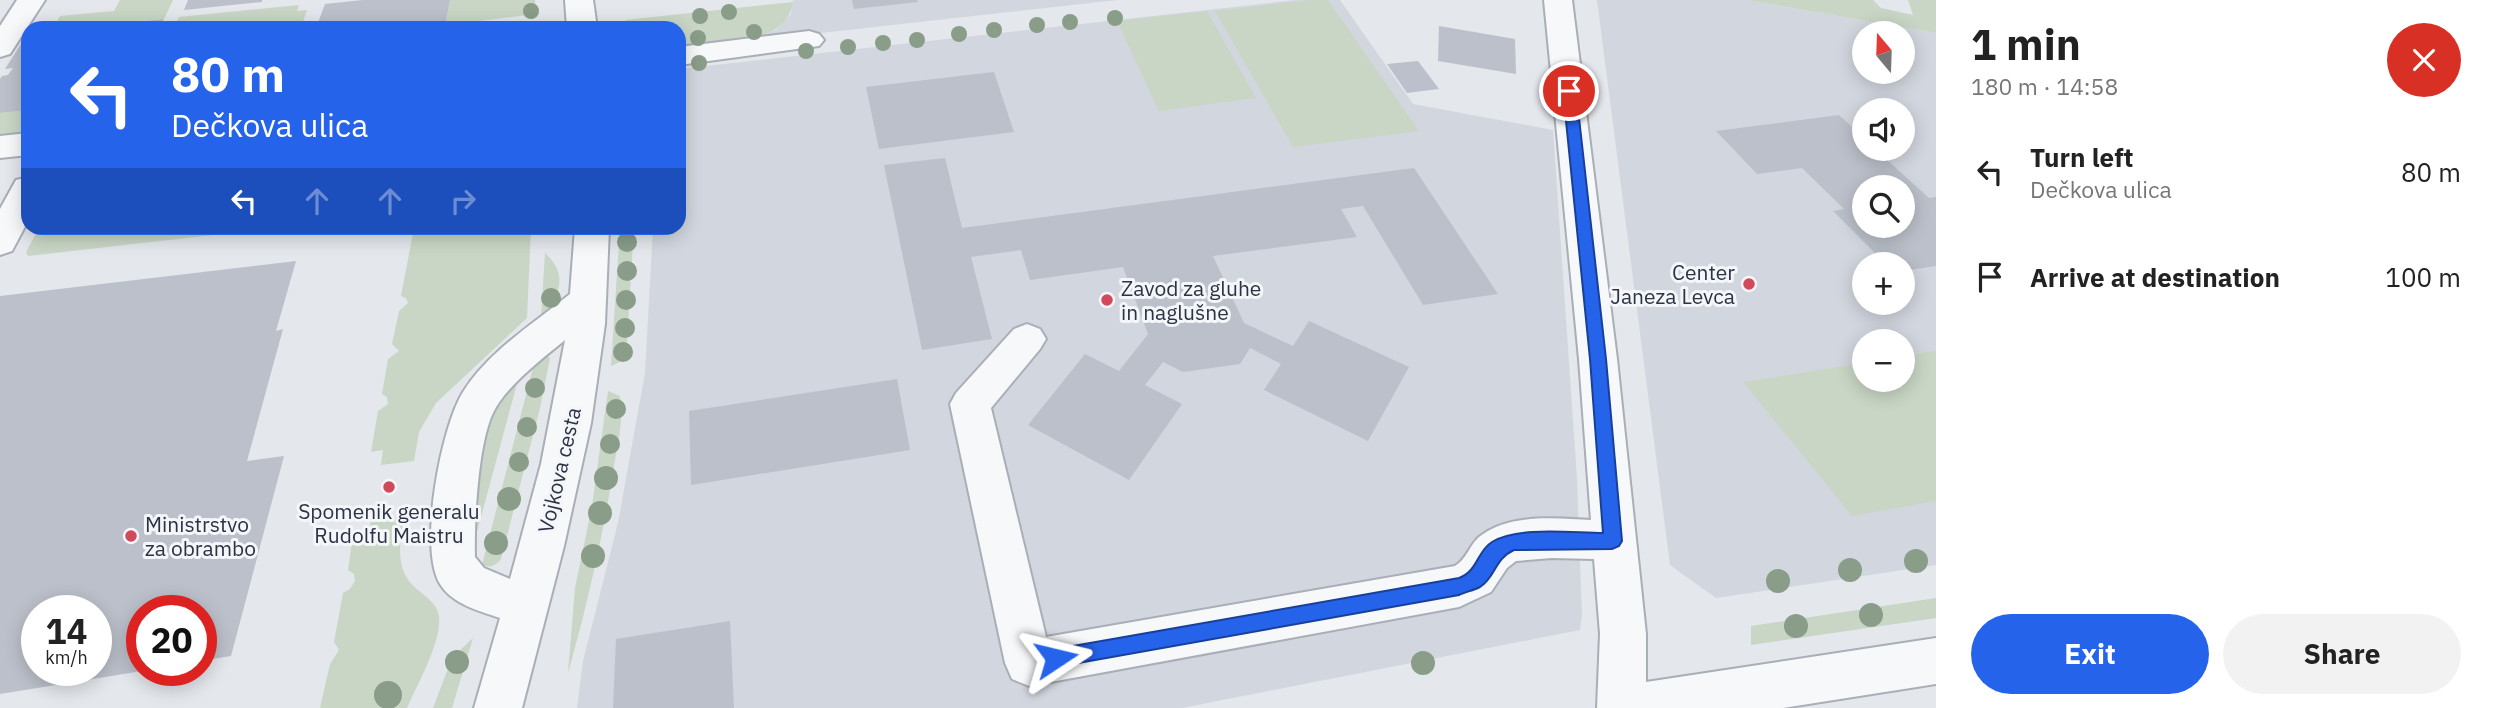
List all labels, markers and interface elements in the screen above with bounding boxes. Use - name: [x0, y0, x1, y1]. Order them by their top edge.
- text: 1 min: [1971, 17, 2081, 72]
- north arrow: [1852, 21, 1914, 84]
- map controls: [1852, 21, 1915, 392]
- button: close: [2387, 23, 2461, 97]
- text: 80 m: [171, 42, 285, 105]
- icon: left: [56, 49, 147, 140]
- pin: [1539, 61, 1599, 121]
- text: 180 m · 14:58: [1971, 71, 2118, 101]
- icon: arrive: [1550, 72, 1588, 110]
- button: sound: [1852, 98, 1915, 161]
- text: Dečkova ulica: [171, 104, 368, 146]
- text: Turn left: [2030, 140, 2133, 174]
- icon: left: [1971, 153, 2009, 191]
- text: 80 m: [2401, 155, 2461, 189]
- text: Dečkova ulica: [2030, 174, 2172, 204]
- button: search: [1852, 175, 1915, 238]
- icon: left: [225, 182, 263, 220]
- icon: ahead: [298, 182, 336, 220]
- icon: ahead: [371, 182, 409, 220]
- icon: right: [444, 182, 482, 220]
- button: +: [1852, 252, 1915, 315]
- place label: Center Janeza Levca: [1610, 258, 1735, 310]
- icon: arrive: [1971, 258, 2009, 296]
- text: Arrive at destination: [2030, 260, 2280, 294]
- text: 100 m: [2385, 260, 2461, 294]
- place label: Zavod za gluhe in naglušne: [1121, 274, 1261, 326]
- marker: Center Janeza Levca: [1741, 276, 1757, 292]
- marker: Zavod za gluhe in naglušne: [1099, 292, 1115, 308]
- button: −: [1852, 329, 1915, 392]
- street label: Vojkova cesta: [531, 404, 587, 536]
- marker: Spomenik generalu Rudolfu Maistru: [381, 479, 397, 495]
- place label: Spomenik generalu Rudolfu Maistru: [298, 497, 480, 549]
- place label: Ministrstvo za obrambo: [145, 510, 256, 562]
- marker: Ministrstvo za obrambo: [123, 528, 139, 544]
- speed limit sign: 20: [126, 595, 217, 686]
- text: 14: [45, 608, 88, 654]
- button: Exit: [1971, 614, 2209, 694]
- button: Share: [2223, 614, 2461, 694]
- position arrow: [1019, 621, 1093, 695]
- text: km/h: [45, 646, 88, 669]

